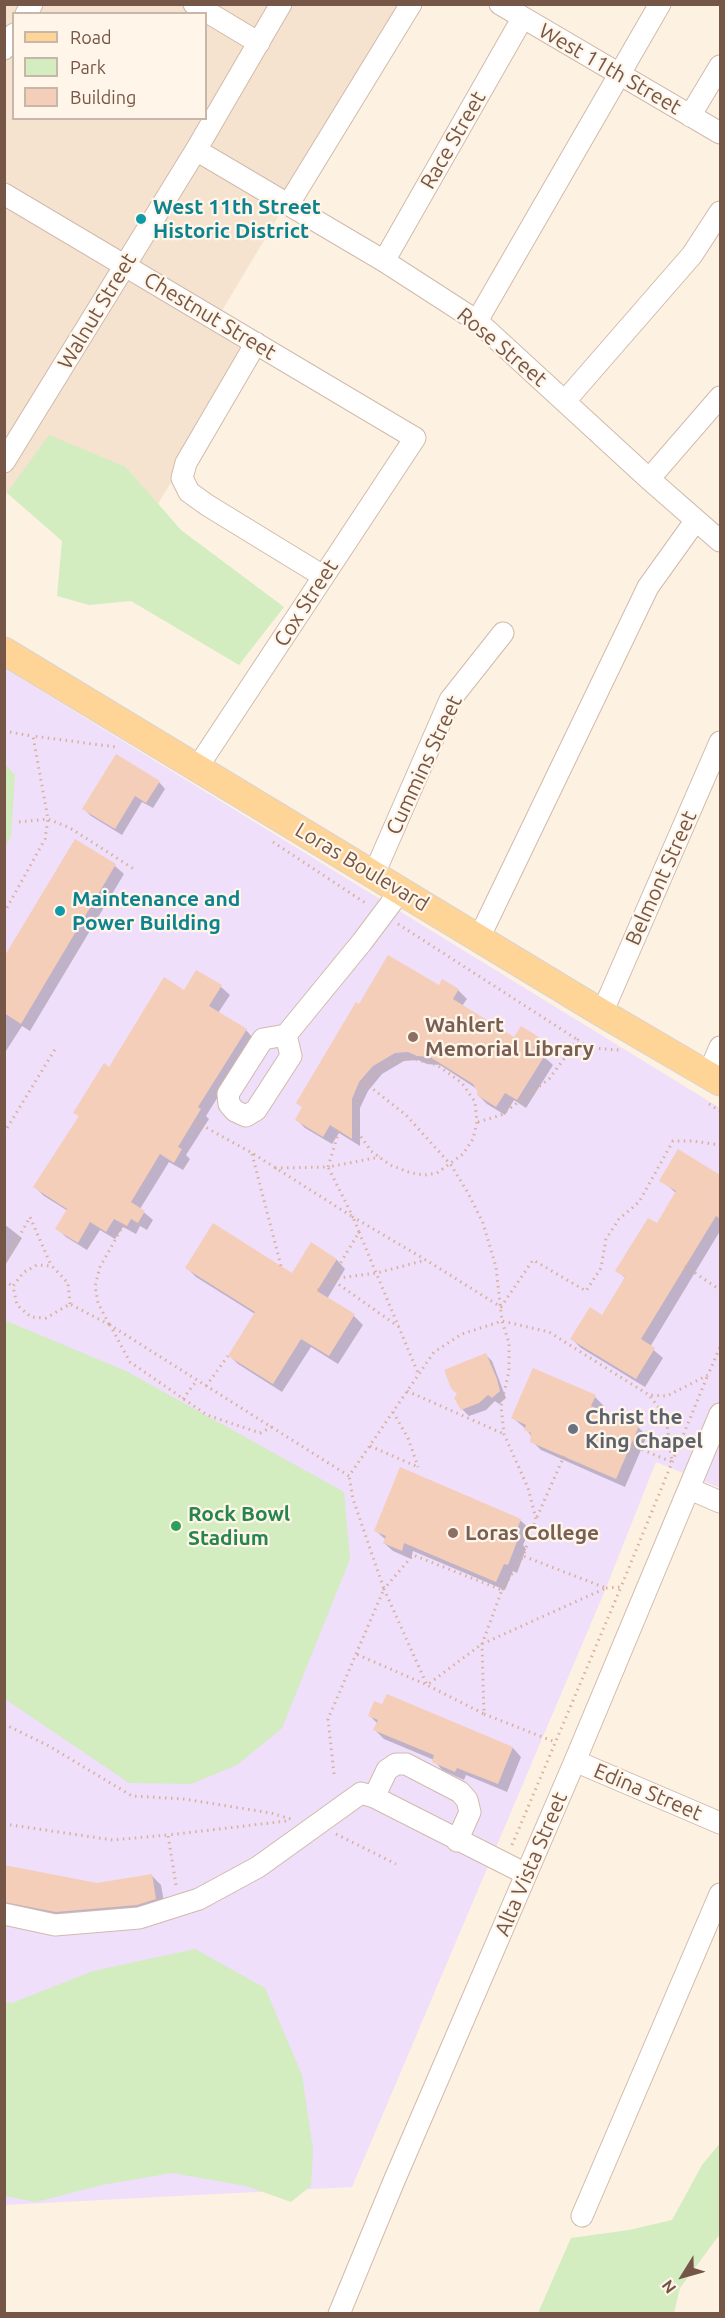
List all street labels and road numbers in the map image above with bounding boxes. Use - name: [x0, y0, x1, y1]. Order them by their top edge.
- street label: West 11th Street: [534, 18, 686, 120]
- street label: Race Street: [415, 87, 491, 193]
- street label: Walnut Street: [52, 248, 142, 374]
- street label: Chestnut Street: [139, 267, 281, 365]
- street label: Rose Street: [452, 302, 552, 392]
- street label: Cox Street: [268, 555, 344, 651]
- street label: Cummins Street: [381, 691, 467, 839]
- street label: Belmont Street: [620, 807, 702, 949]
- street label: Loras Boulevard: [291, 817, 433, 917]
- street label: Edina Street: [590, 1758, 706, 1826]
- street label: Alta Vista Street: [489, 1788, 573, 1940]

